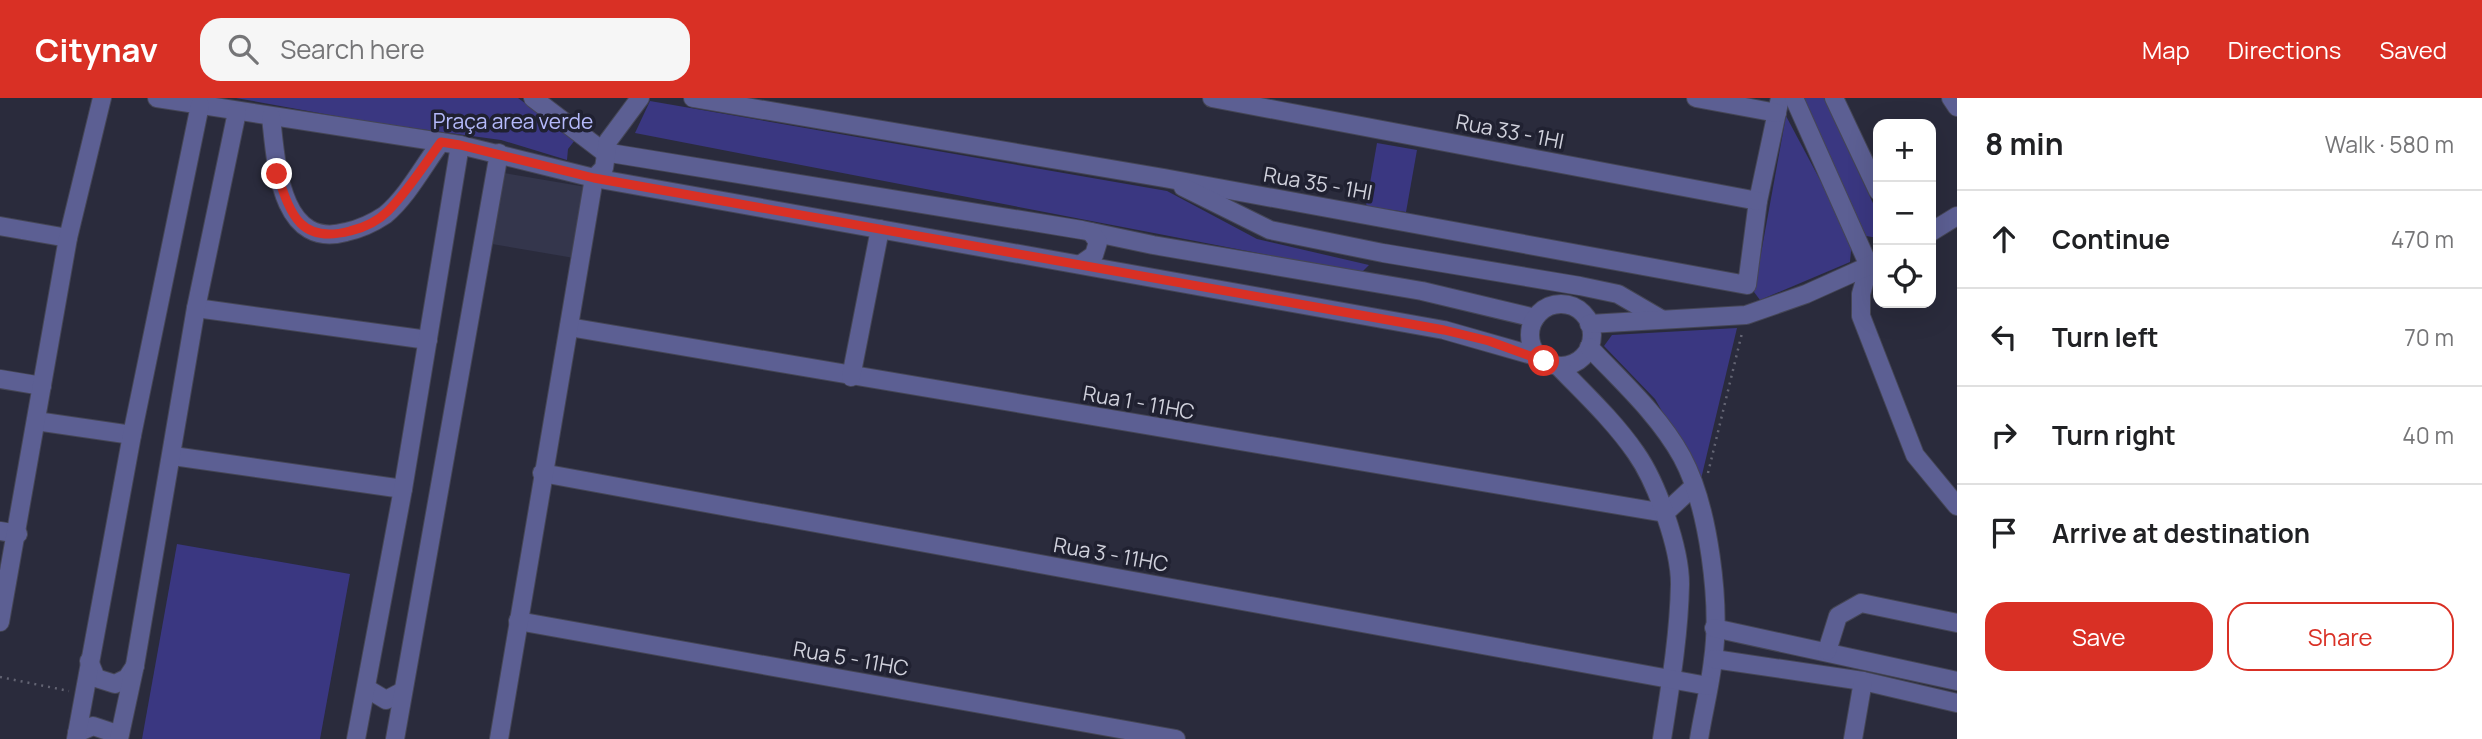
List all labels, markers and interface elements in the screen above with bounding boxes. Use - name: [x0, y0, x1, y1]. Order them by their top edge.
- search box: [200, 18, 690, 81]
- text: Citynav: [35, 27, 158, 72]
- icon: search: [224, 30, 262, 68]
- text: Search here: [280, 31, 425, 67]
- text: Map: [2142, 33, 2190, 66]
- text: Directions: [2228, 33, 2341, 66]
- text: Saved: [2379, 33, 2447, 66]
- park label: Praça area verde: [433, 107, 593, 135]
- street label: Rua 33 - 1HI: [1454, 107, 1566, 155]
- map controls: [1873, 119, 1936, 308]
- button: +: [1873, 119, 1936, 182]
- text: 8 min: [1985, 123, 2064, 164]
- text: Walk · 580 m: [2325, 128, 2454, 160]
- route end: [261, 158, 292, 189]
- street label: Rua 35 - 1HI: [1261, 160, 1375, 206]
- button: −: [1873, 182, 1936, 245]
- icon: ahead: [1985, 220, 2023, 258]
- text: Continue: [2052, 221, 2170, 257]
- text: 470 m: [2391, 223, 2454, 255]
- button: locate: [1873, 245, 1936, 308]
- icon: left: [1985, 318, 2023, 356]
- text: Turn left: [2052, 319, 2159, 355]
- text: 70 m: [2404, 321, 2454, 353]
- route start: [1528, 345, 1559, 376]
- street label: Rua 1 - 11HC: [1081, 378, 1197, 426]
- icon: right: [1985, 416, 2023, 454]
- text: Turn right: [2052, 417, 2176, 453]
- text: 40 m: [2402, 419, 2454, 451]
- icon: arrive: [1985, 514, 2023, 552]
- text: Arrive at destination: [2052, 515, 2310, 551]
- street label: Rua 3 - 11HC: [1051, 530, 1171, 578]
- button: Save: [1985, 602, 2213, 671]
- button: Share: [2227, 602, 2454, 671]
- street label: Rua 5 - 11HC: [791, 634, 911, 682]

